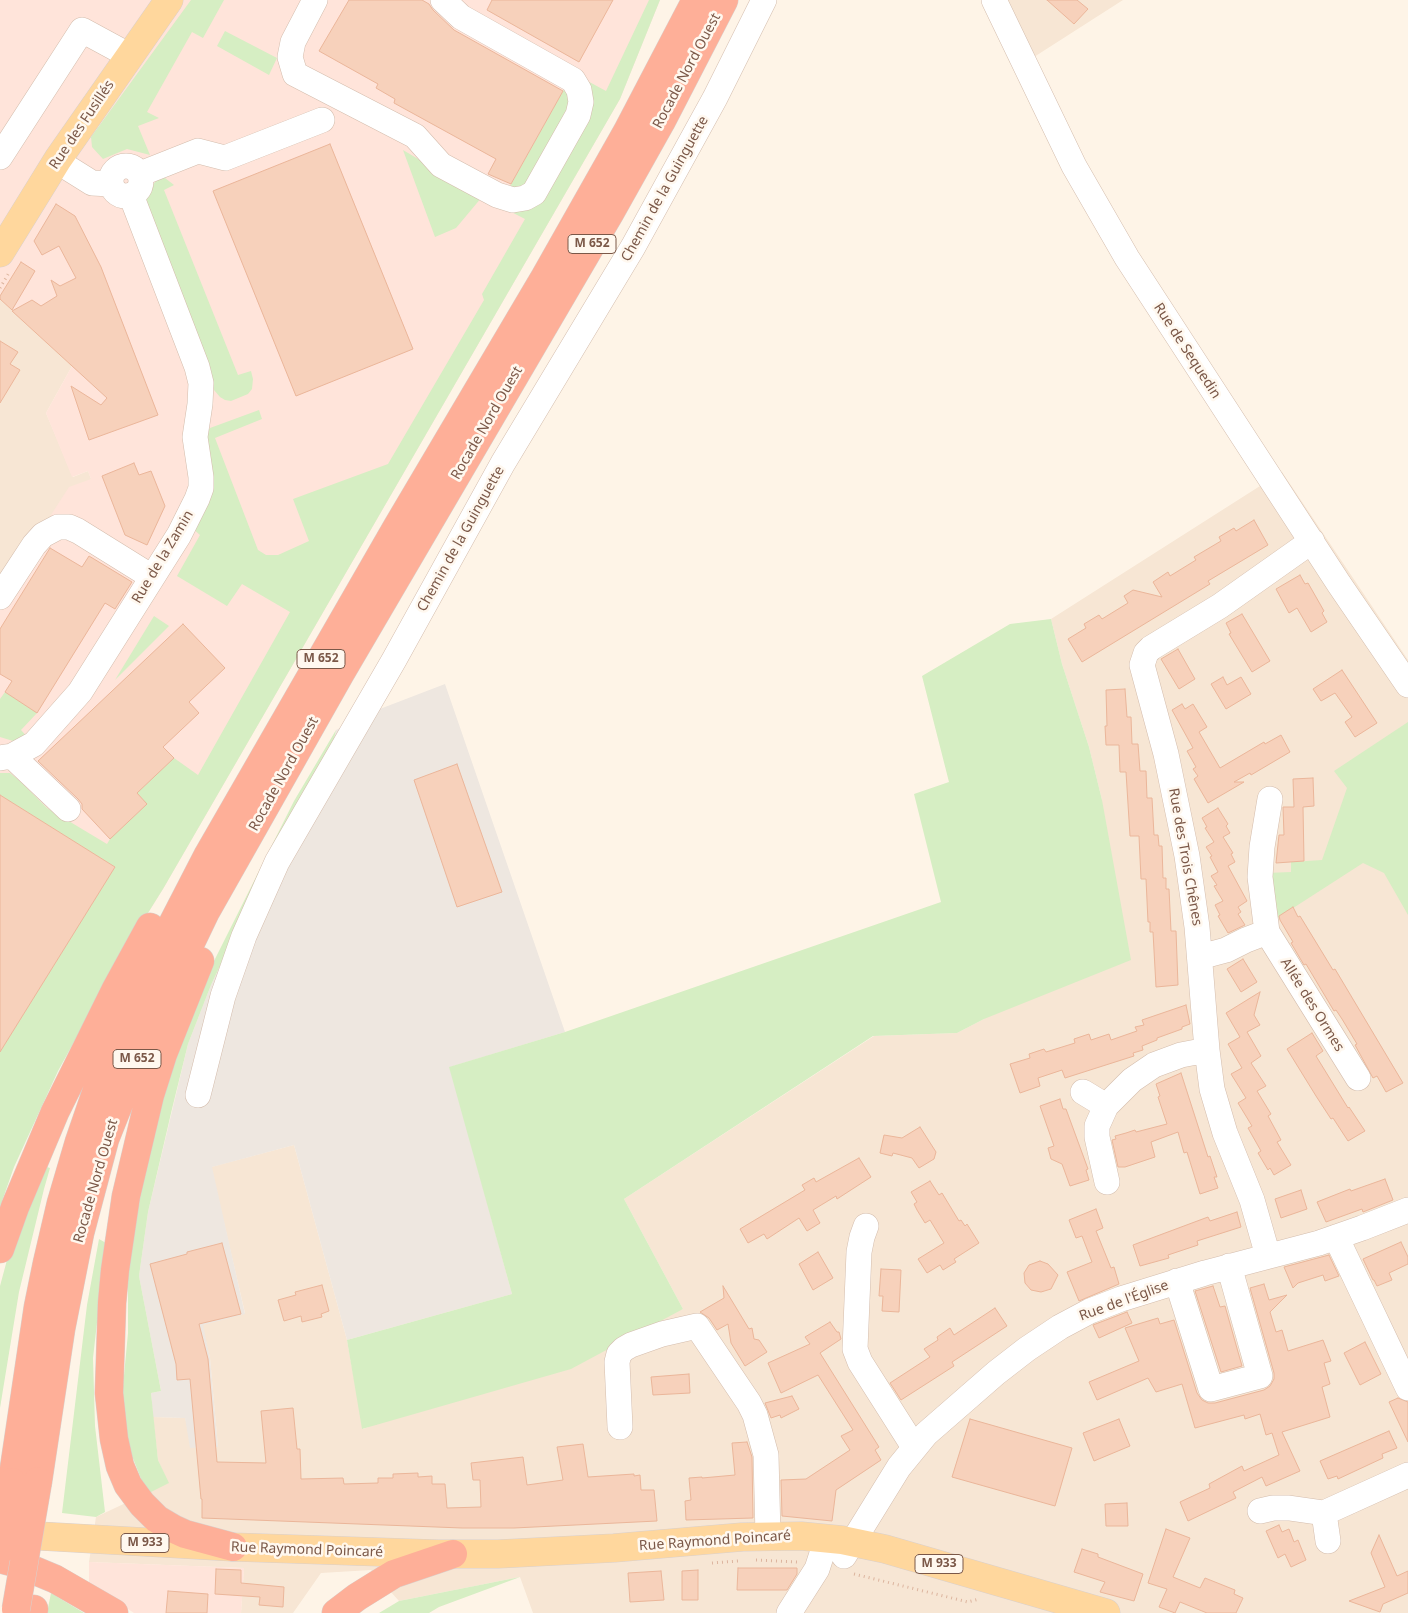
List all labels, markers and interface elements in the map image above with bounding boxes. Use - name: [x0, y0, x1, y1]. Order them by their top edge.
- street label: Rocade Nord Ouest: [650, 11, 724, 131]
- street label: Rue des Fusillés: [46, 77, 118, 173]
- street label: Chemin de la Guinguette: [618, 113, 712, 265]
- road number: M 652: [568, 234, 616, 253]
- street label: Rue de Sequedin: [1150, 300, 1224, 402]
- street label: Rocade Nord Ouest: [448, 363, 526, 483]
- street label: Chemin de la Guinguette: [414, 463, 508, 615]
- street label: Rue de la Zamin: [129, 508, 197, 606]
- road number: M 652: [297, 650, 345, 669]
- street label: Rocade Nord Ouest: [246, 714, 322, 834]
- street label: Rue des Trois Chênes: [1165, 787, 1205, 927]
- street label: Allée des Ormes: [1277, 955, 1347, 1055]
- road number: M 652: [113, 1050, 161, 1068]
- street label: Rocade Nord Ouest: [70, 1117, 122, 1245]
- street label: Rue de l'Église: [1077, 1277, 1171, 1325]
- street label: Rue Raymond Poincaré: [638, 1527, 792, 1555]
- road number: M 933: [121, 1534, 169, 1552]
- street label: Rue Raymond Poincaré: [231, 1539, 383, 1561]
- road number: M 933: [915, 1555, 963, 1574]

